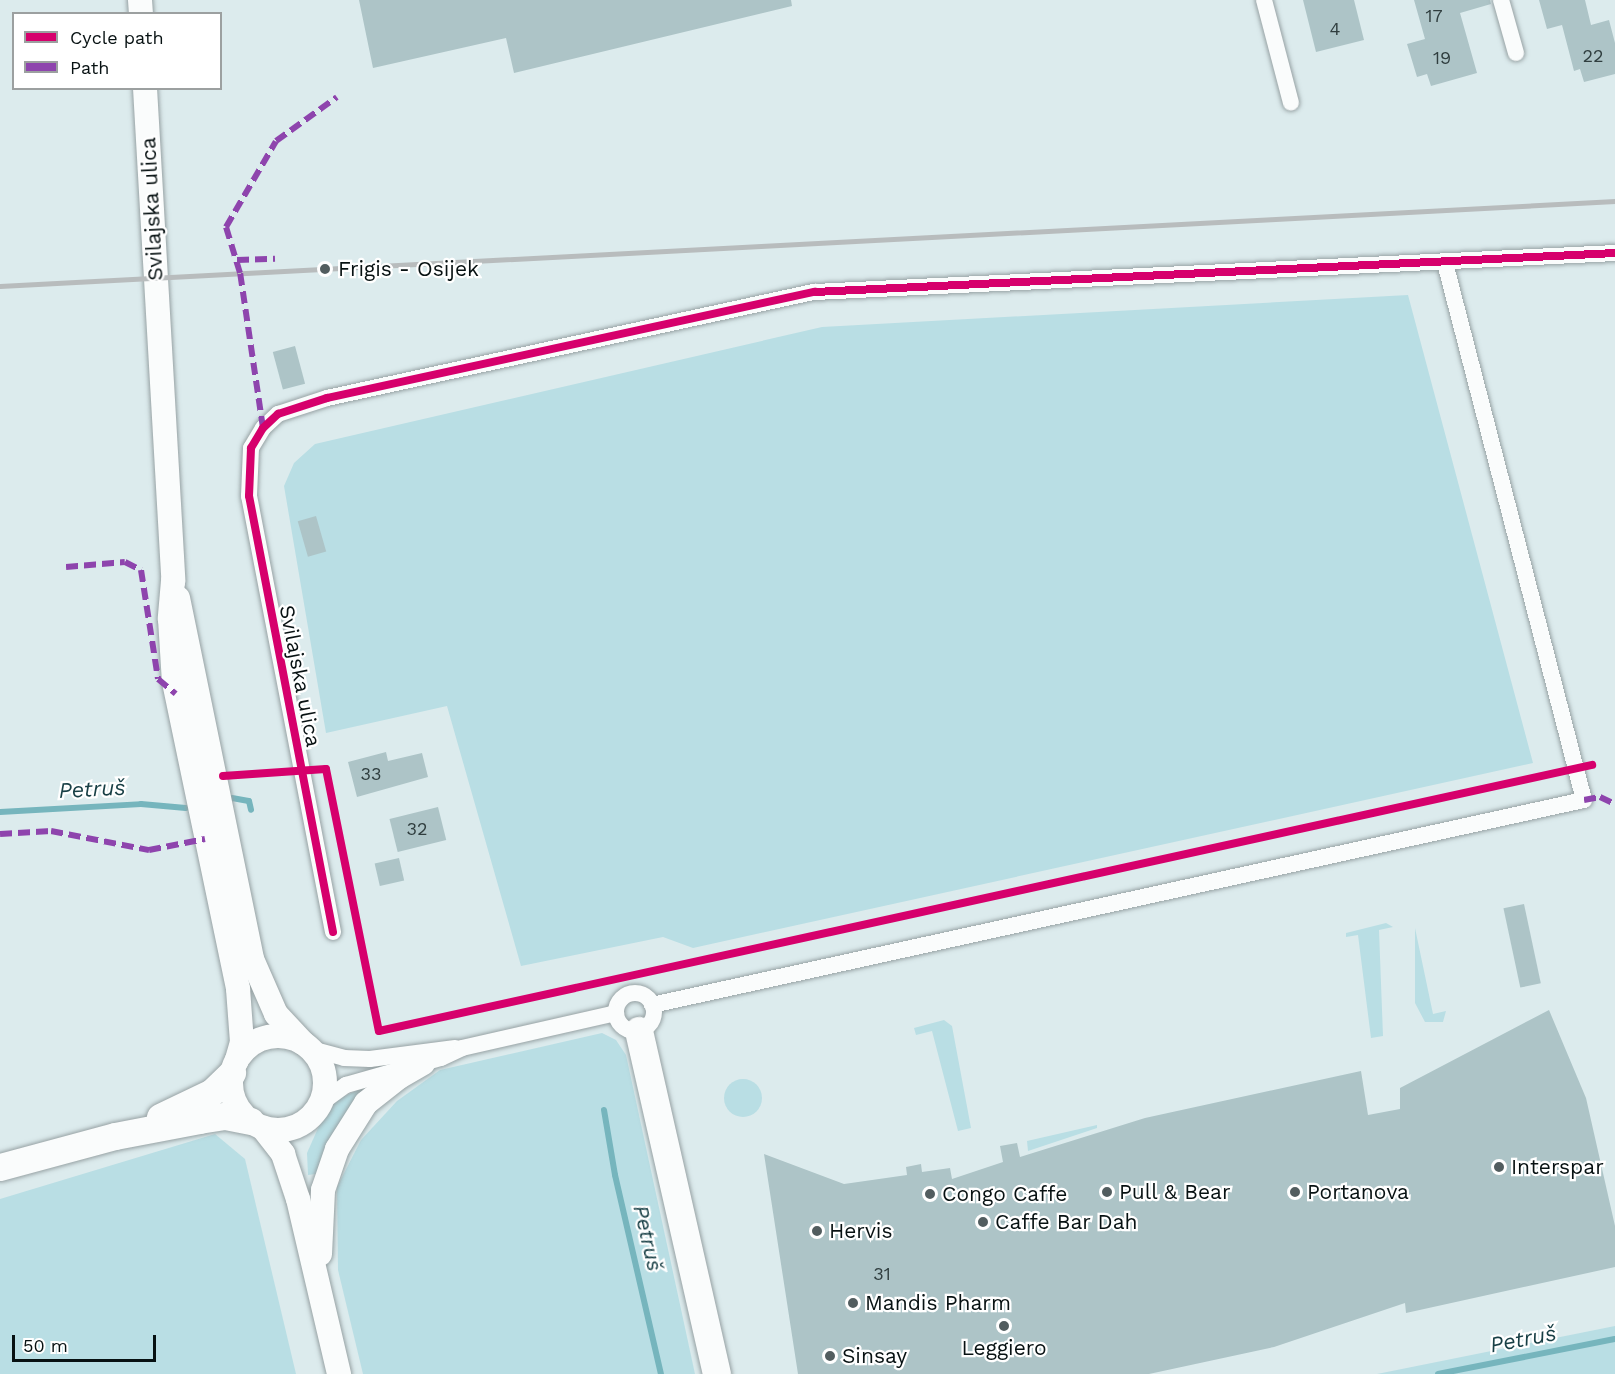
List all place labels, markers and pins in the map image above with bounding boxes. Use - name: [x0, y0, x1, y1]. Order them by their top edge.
- place label: Frigis - Osijek: [338, 256, 479, 282]
- marker: Frigis - Osijek: [316, 260, 334, 278]
- place label: Interspar: [1511, 1154, 1604, 1180]
- marker: Interspar: [1492, 1160, 1506, 1174]
- place label: Pull & Bear: [1119, 1179, 1231, 1205]
- place label: Portanova: [1307, 1179, 1409, 1205]
- place label: Congo Caffe: [942, 1181, 1067, 1207]
- marker: Pull & Bear: [1100, 1185, 1114, 1199]
- marker: Portanova: [1288, 1185, 1302, 1199]
- marker: Congo Caffe: [923, 1187, 937, 1201]
- place label: Caffe Bar Dah: [995, 1209, 1138, 1235]
- marker: Caffe Bar Dah: [976, 1215, 990, 1229]
- place label: Hervis: [829, 1218, 893, 1244]
- marker: Hervis: [810, 1224, 824, 1238]
- place label: Mandis Pharm: [865, 1290, 1011, 1316]
- marker: Mandis Pharm: [846, 1296, 860, 1310]
- marker: Leggiero: [997, 1319, 1011, 1333]
- place label: Leggiero: [961, 1335, 1047, 1361]
- place label: Sinsay: [842, 1343, 907, 1369]
- marker: Sinsay: [823, 1349, 837, 1363]

